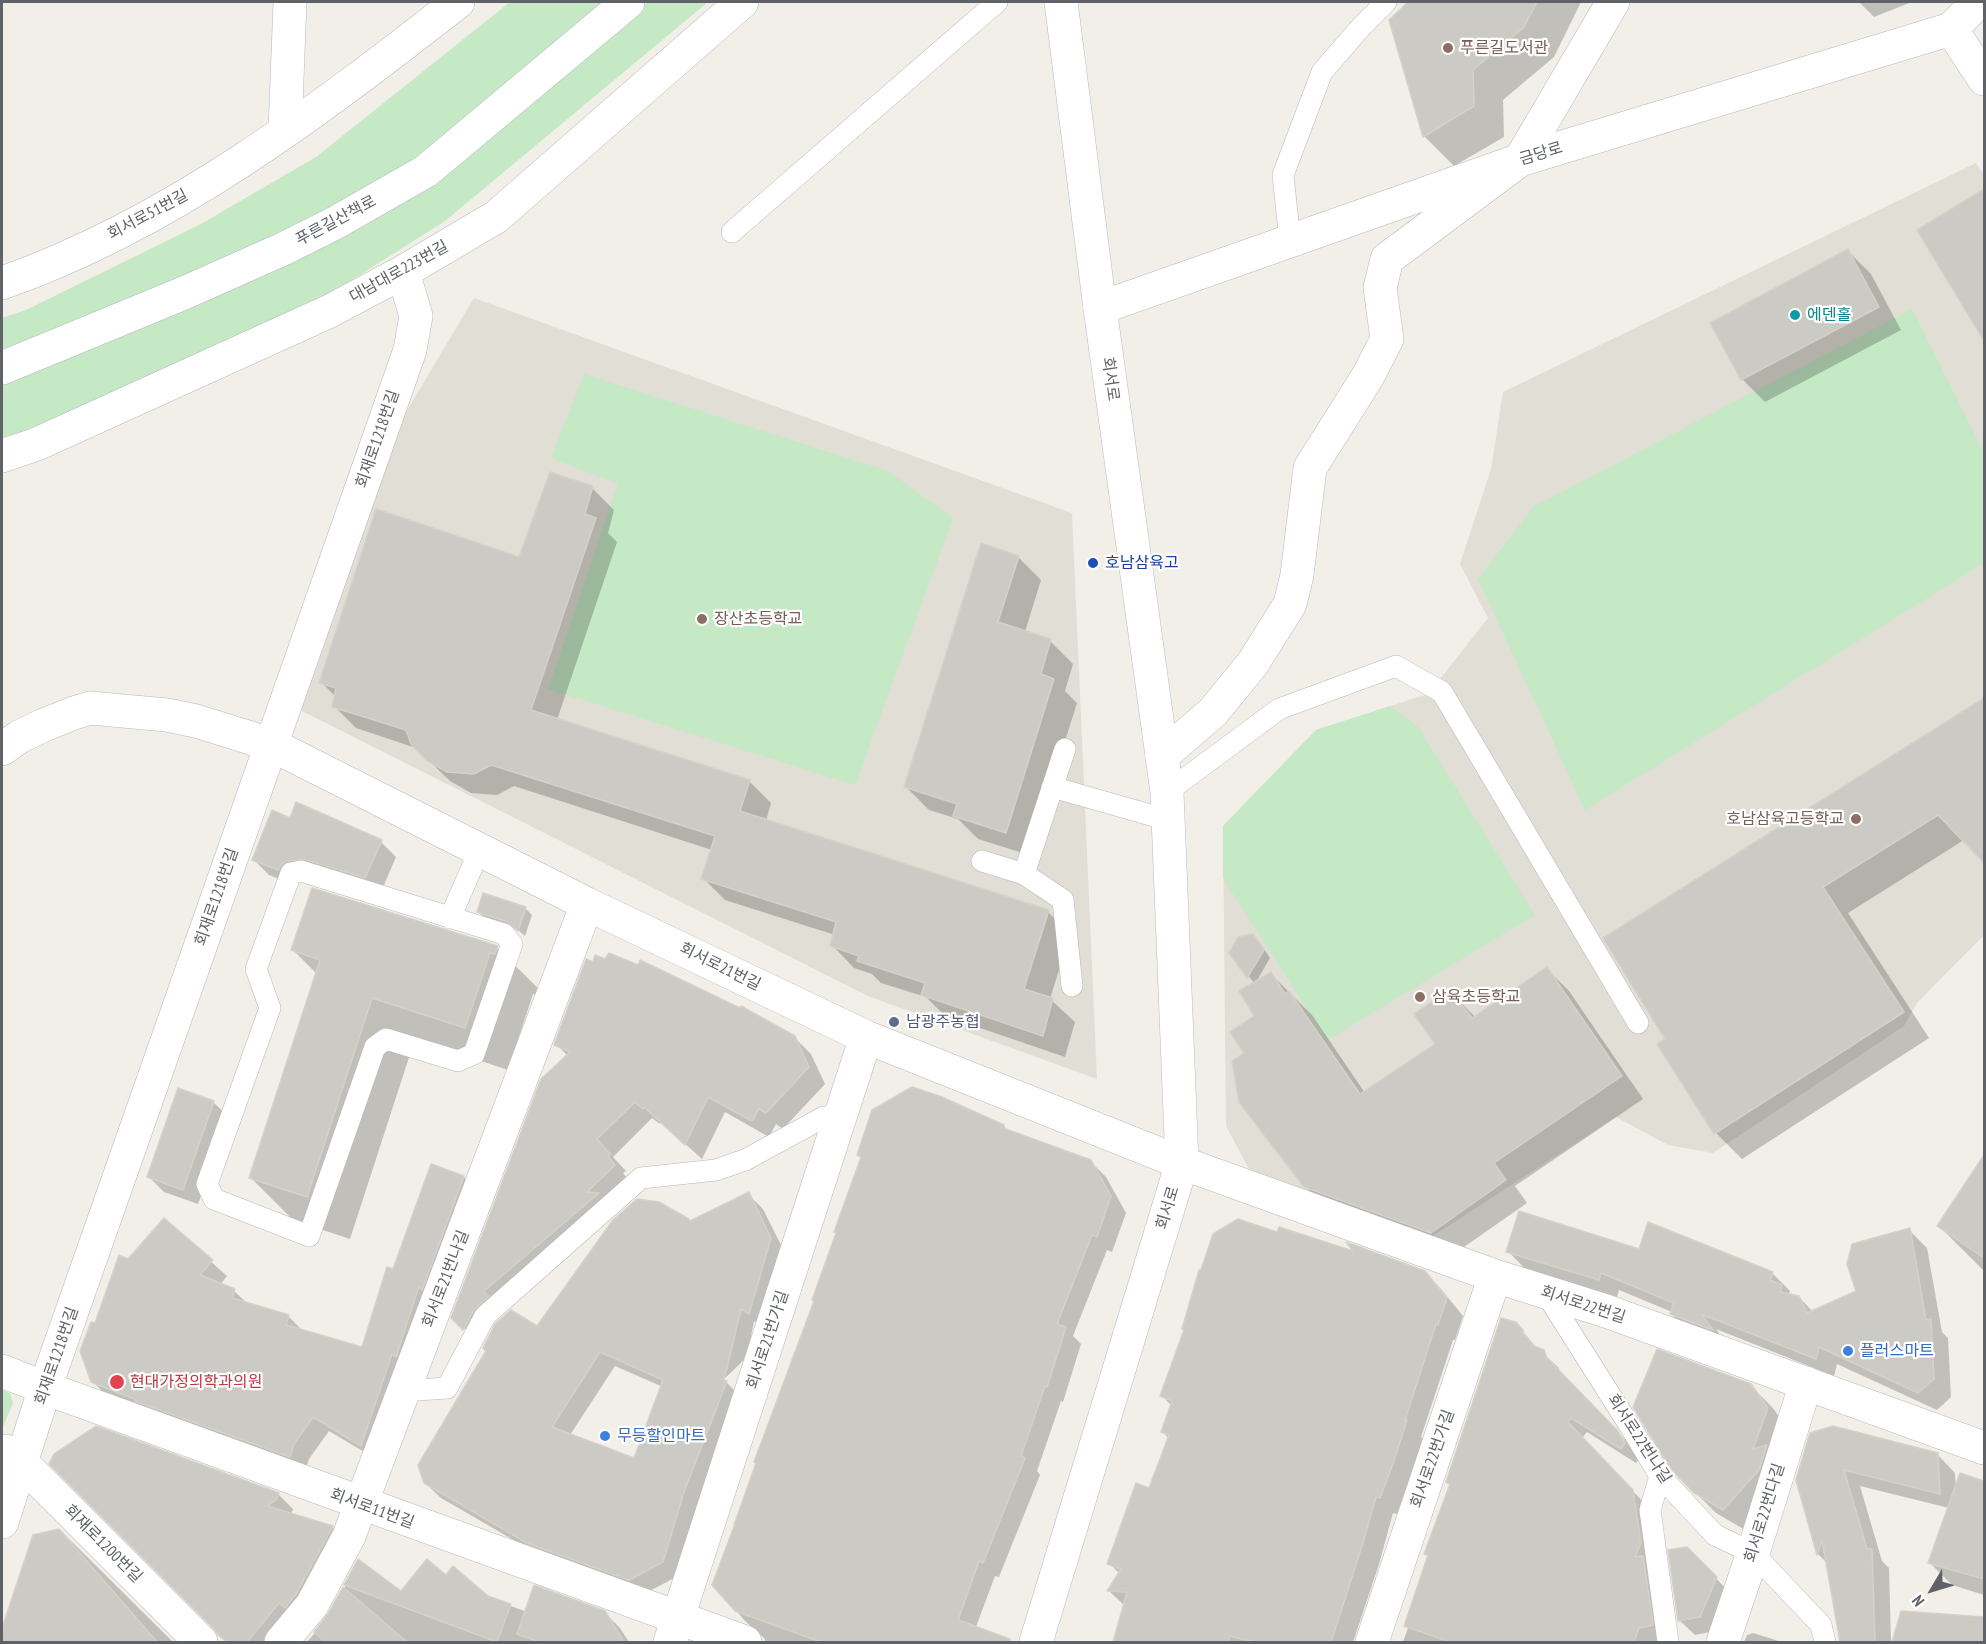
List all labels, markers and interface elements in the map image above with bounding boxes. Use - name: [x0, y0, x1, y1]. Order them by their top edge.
- place label: 푸른길도서관: [1460, 38, 1548, 58]
- marker: 푸른길도서관: [1441, 41, 1455, 55]
- street label: 금당로: [1517, 138, 1565, 170]
- street label: 회서로51번길: [105, 186, 191, 244]
- street label: 푸른길산책로: [293, 192, 379, 250]
- street label: 대남대로223번길: [346, 237, 452, 307]
- place label: 에덴홀: [1807, 305, 1851, 325]
- marker: 에덴홀: [1788, 308, 1802, 322]
- street label: 회서로: [1097, 356, 1123, 402]
- street label: 회재로1218번길: [352, 387, 404, 491]
- place label: 호남삼육고: [1105, 553, 1179, 573]
- marker: 호남삼육고: [1086, 556, 1100, 570]
- place label: 장산초등학교: [714, 609, 802, 629]
- marker: 장산초등학교: [695, 612, 709, 626]
- place label: 호남삼육고등학교: [1726, 809, 1844, 829]
- marker: 호남삼육고등학교: [1849, 812, 1863, 826]
- street label: 회재로1218번길: [191, 845, 243, 949]
- street label: 회서로21번길: [676, 939, 764, 995]
- place label: 삼육초등학교: [1432, 987, 1520, 1007]
- marker: 삼육초등학교: [1413, 990, 1427, 1004]
- place label: 남광주농협: [906, 1012, 980, 1032]
- marker: 남광주농협: [887, 1015, 901, 1029]
- street label: 회서로: [1152, 1184, 1184, 1232]
- street label: 회서로21번나길: [419, 1228, 473, 1330]
- street label: 회서로22번길: [1538, 1282, 1628, 1328]
- street label: 회서로21번가길: [743, 1288, 793, 1392]
- street label: 회재로1218번길: [31, 1304, 83, 1408]
- place label: 플러스마트: [1860, 1341, 1934, 1361]
- marker: 플러스마트: [1841, 1344, 1855, 1358]
- place label: 현대가정의학과의원: [130, 1372, 262, 1392]
- marker: 현대가정의학과의원: [108, 1373, 126, 1391]
- street label: 회서로22번나길: [1603, 1391, 1675, 1487]
- street label: 회서로22번가길: [1407, 1407, 1459, 1511]
- place label: 무등할인마트: [617, 1426, 705, 1446]
- marker: 무등할인마트: [598, 1429, 612, 1443]
- street label: 회서로22번다길: [1741, 1461, 1789, 1565]
- street label: 회서로11번길: [327, 1485, 417, 1533]
- street label: 회재로1200번길: [60, 1501, 146, 1587]
- north arrow: [1902, 1560, 1962, 1620]
- text: N: [1907, 1592, 1928, 1611]

